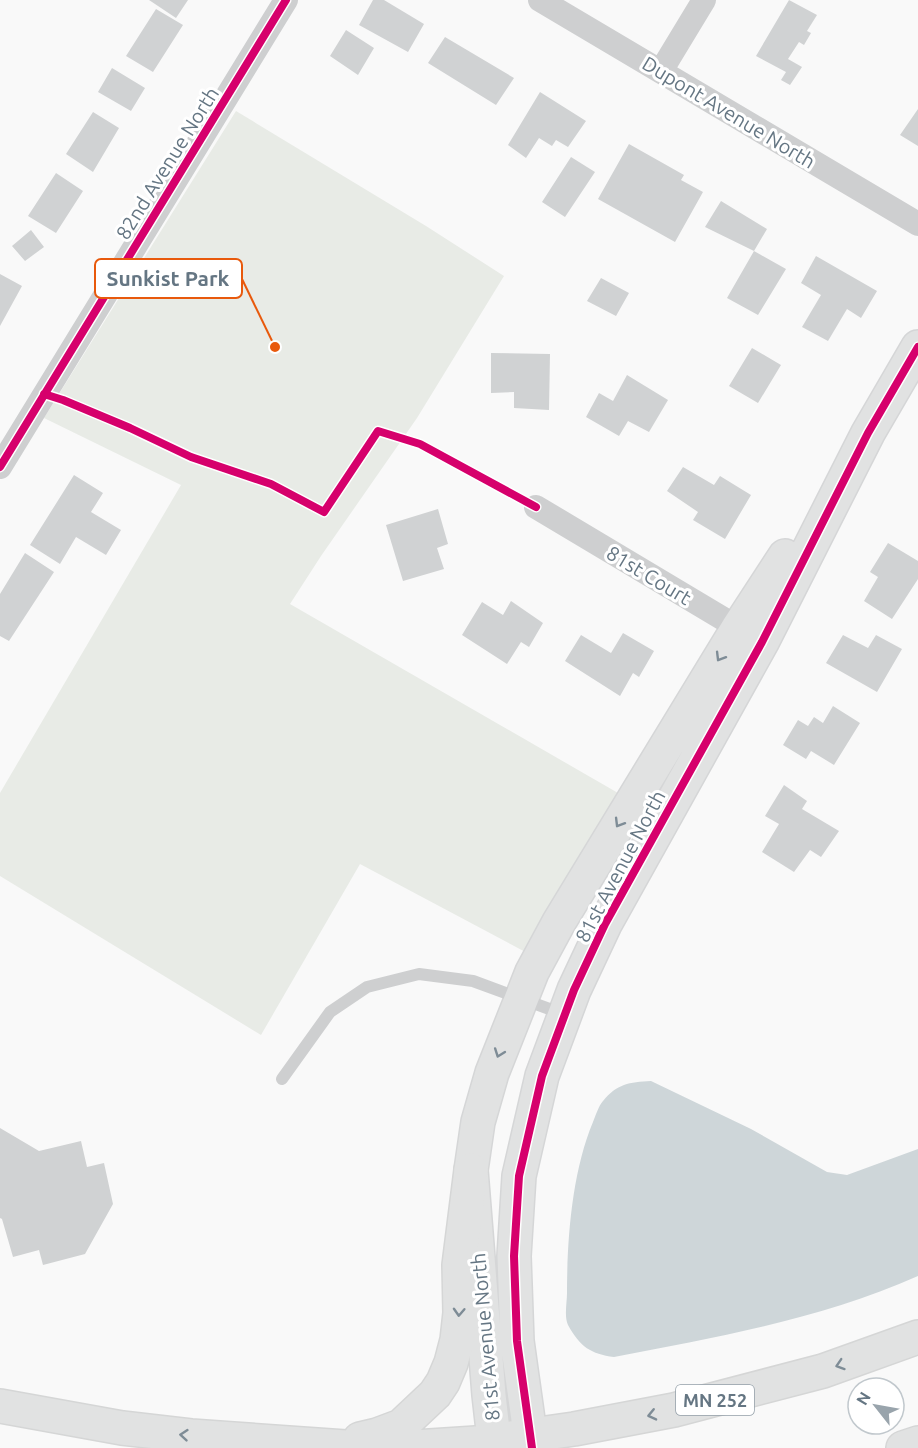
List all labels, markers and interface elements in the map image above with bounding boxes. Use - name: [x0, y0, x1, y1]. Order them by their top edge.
- street label: Dupont Avenue North: [638, 51, 820, 173]
- street label: 82nd Avenue North: [111, 83, 223, 243]
- callout: Sunkist Park: [95, 259, 242, 298]
- text: Sunkist Park: [107, 266, 230, 290]
- street label: 81st Court: [603, 541, 696, 609]
- one-way arrow: [716, 651, 728, 661]
- street label: 81st Avenue North: [570, 786, 670, 946]
- one-way arrow: [614, 817, 626, 827]
- one-way arrow: [494, 1047, 507, 1058]
- street label: 81st Avenue North: [466, 1252, 504, 1422]
- one-way arrow: [453, 1308, 466, 1317]
- one-way arrow: [835, 1358, 846, 1370]
- north arrow: [846, 1376, 906, 1436]
- road number: MN 252: [676, 1385, 754, 1415]
- text: N: [852, 1389, 874, 1408]
- one-way arrow: [647, 1408, 657, 1421]
- one-way arrow: [180, 1429, 189, 1442]

